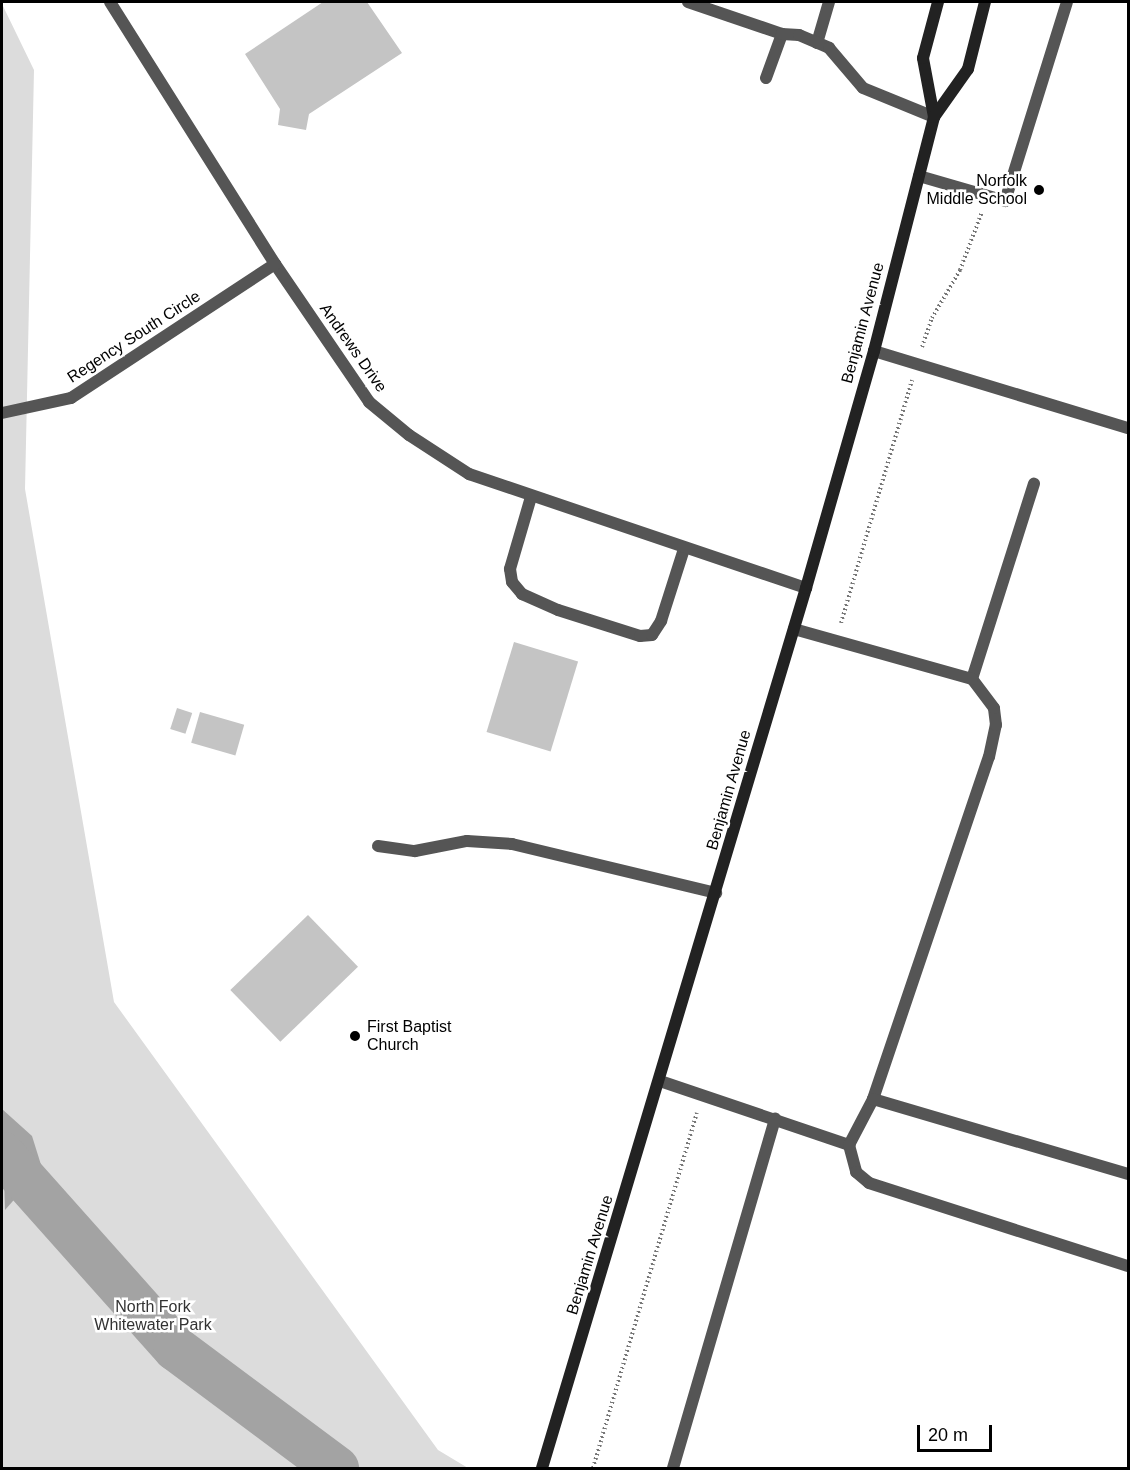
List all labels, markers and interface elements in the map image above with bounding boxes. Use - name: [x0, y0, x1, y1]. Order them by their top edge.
- place label: Norfolk Middle School: [926, 171, 1027, 209]
- marker: Norfolk Middle School: [1032, 183, 1046, 197]
- street label: Benjamin Avenue: [838, 260, 888, 386]
- street label: Regency South Circle: [64, 287, 204, 387]
- street label: Andrews Drive: [315, 300, 391, 396]
- street label: Benjamin Avenue: [703, 727, 755, 853]
- place label: First Baptist Church: [367, 1017, 451, 1055]
- marker: First Baptist Church: [348, 1029, 362, 1043]
- street label: Benjamin Avenue: [563, 1192, 617, 1318]
- park label: North Fork Whitewater Park: [94, 1297, 212, 1335]
- scale bar: [920, 1413, 995, 1451]
- text: 20 m: [928, 1425, 968, 1445]

